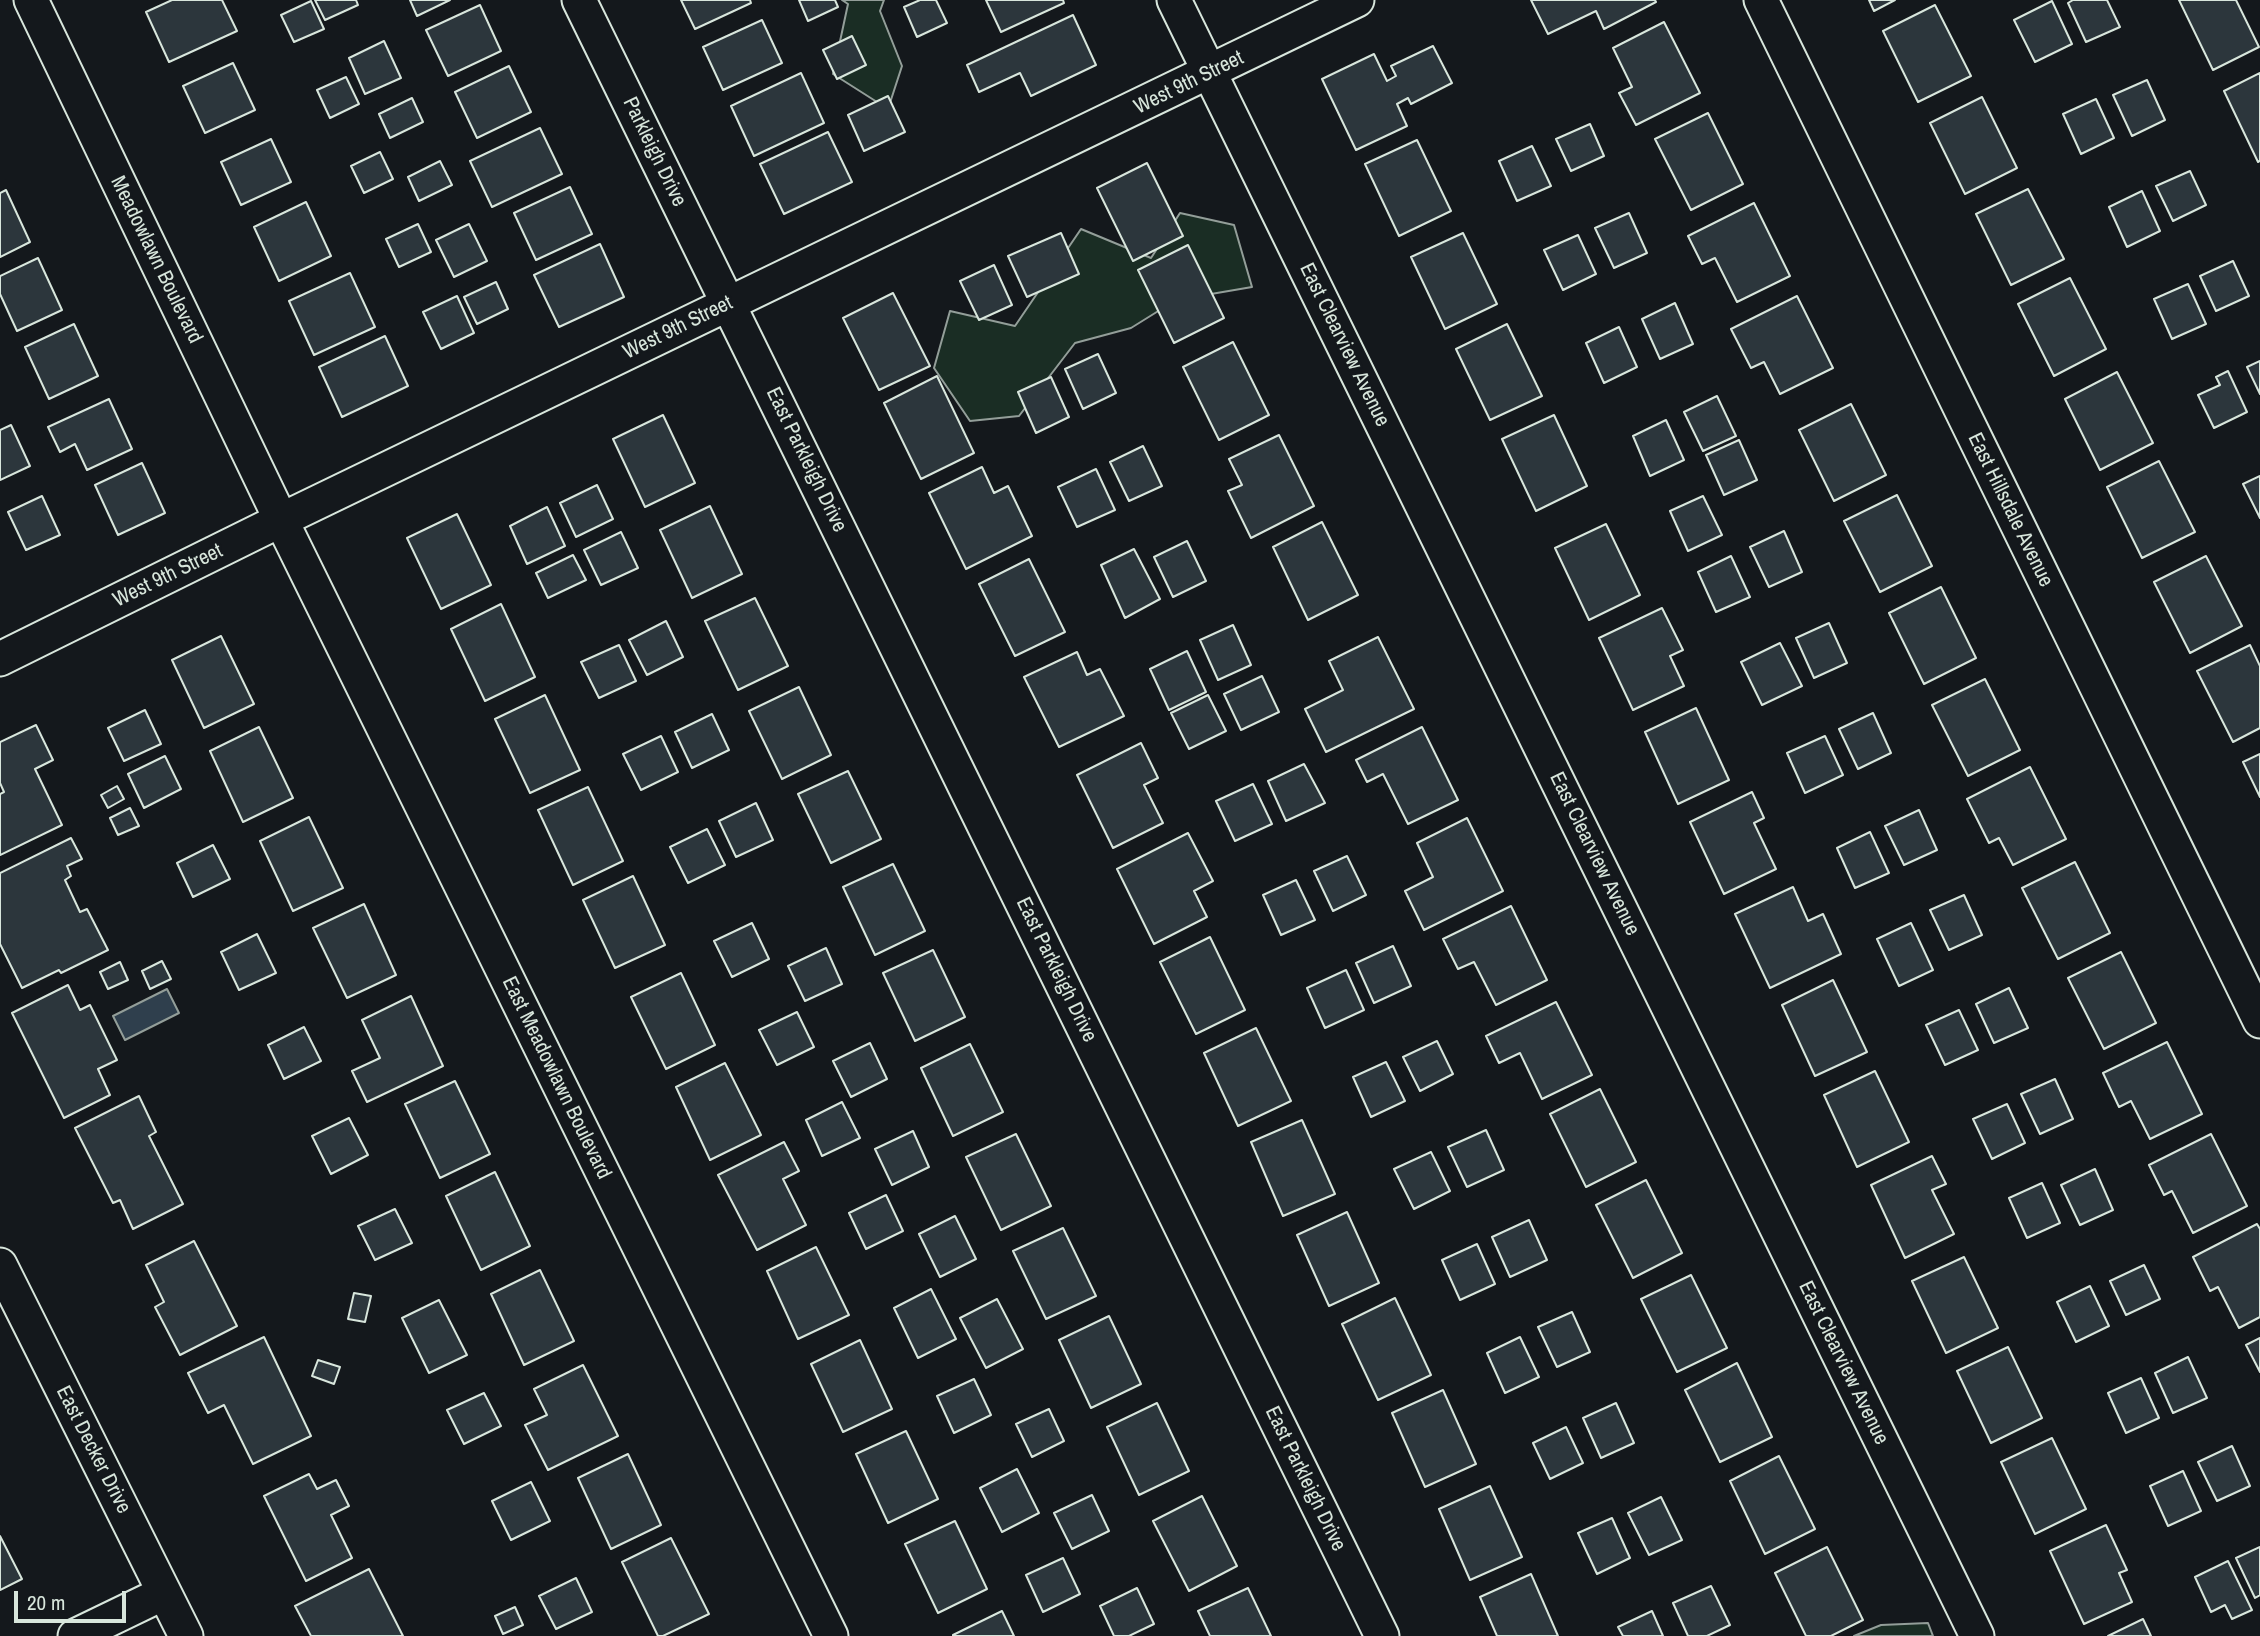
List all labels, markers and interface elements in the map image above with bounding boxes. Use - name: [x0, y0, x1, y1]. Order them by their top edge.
- street label: West 9th Street: [1130, 46, 1248, 120]
- street label: Parkleigh Drive: [617, 93, 691, 211]
- street label: Meadowlawn Boulevard: [105, 172, 207, 348]
- street label: East Clearview Avenue: [1294, 259, 1394, 431]
- street label: West 9th Street: [619, 291, 737, 365]
- street label: East Parkleigh Drive: [760, 384, 852, 536]
- street label: East Hillsdale Avenue: [1962, 429, 2058, 591]
- street label: West 9th Street: [109, 539, 227, 613]
- street label: East Clearview Avenue: [1544, 768, 1644, 940]
- street label: East Parkleigh Drive: [1010, 894, 1102, 1046]
- street label: East Meadowlawn Boulevard: [496, 973, 616, 1183]
- street label: East Clearview Avenue: [1793, 1277, 1893, 1449]
- street label: East Decker Drive: [50, 1382, 136, 1518]
- street label: East Parkleigh Drive: [1259, 1403, 1351, 1555]
- scale bar: [18, 1576, 130, 1620]
- text: 20 m: [27, 1588, 65, 1617]

